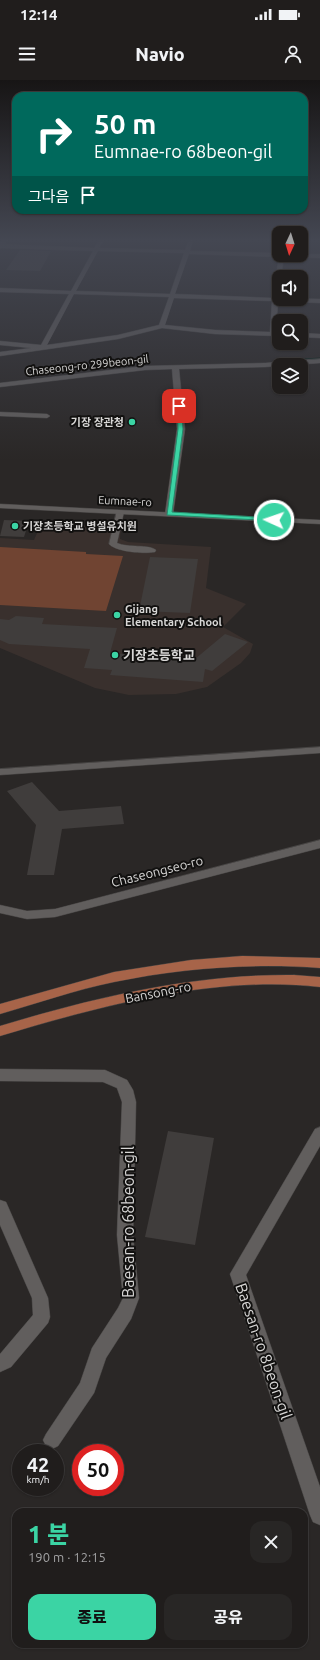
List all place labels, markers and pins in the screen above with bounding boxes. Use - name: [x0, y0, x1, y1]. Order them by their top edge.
- pin: [162, 389, 196, 423]
- place label: 기장 장관청: [71, 416, 124, 428]
- marker: 기장 장관청: [127, 417, 137, 427]
- place label: 기장초등학교 병설유치원: [23, 520, 137, 532]
- marker: 기장초등학교 병설유치원: [10, 521, 20, 531]
- place label: Gijang Elementary School: [125, 603, 223, 628]
- marker: Gijang Elementary School: [112, 610, 122, 620]
- place label: 기장초등학교: [123, 648, 195, 662]
- marker: 기장초등학교: [110, 650, 120, 660]

